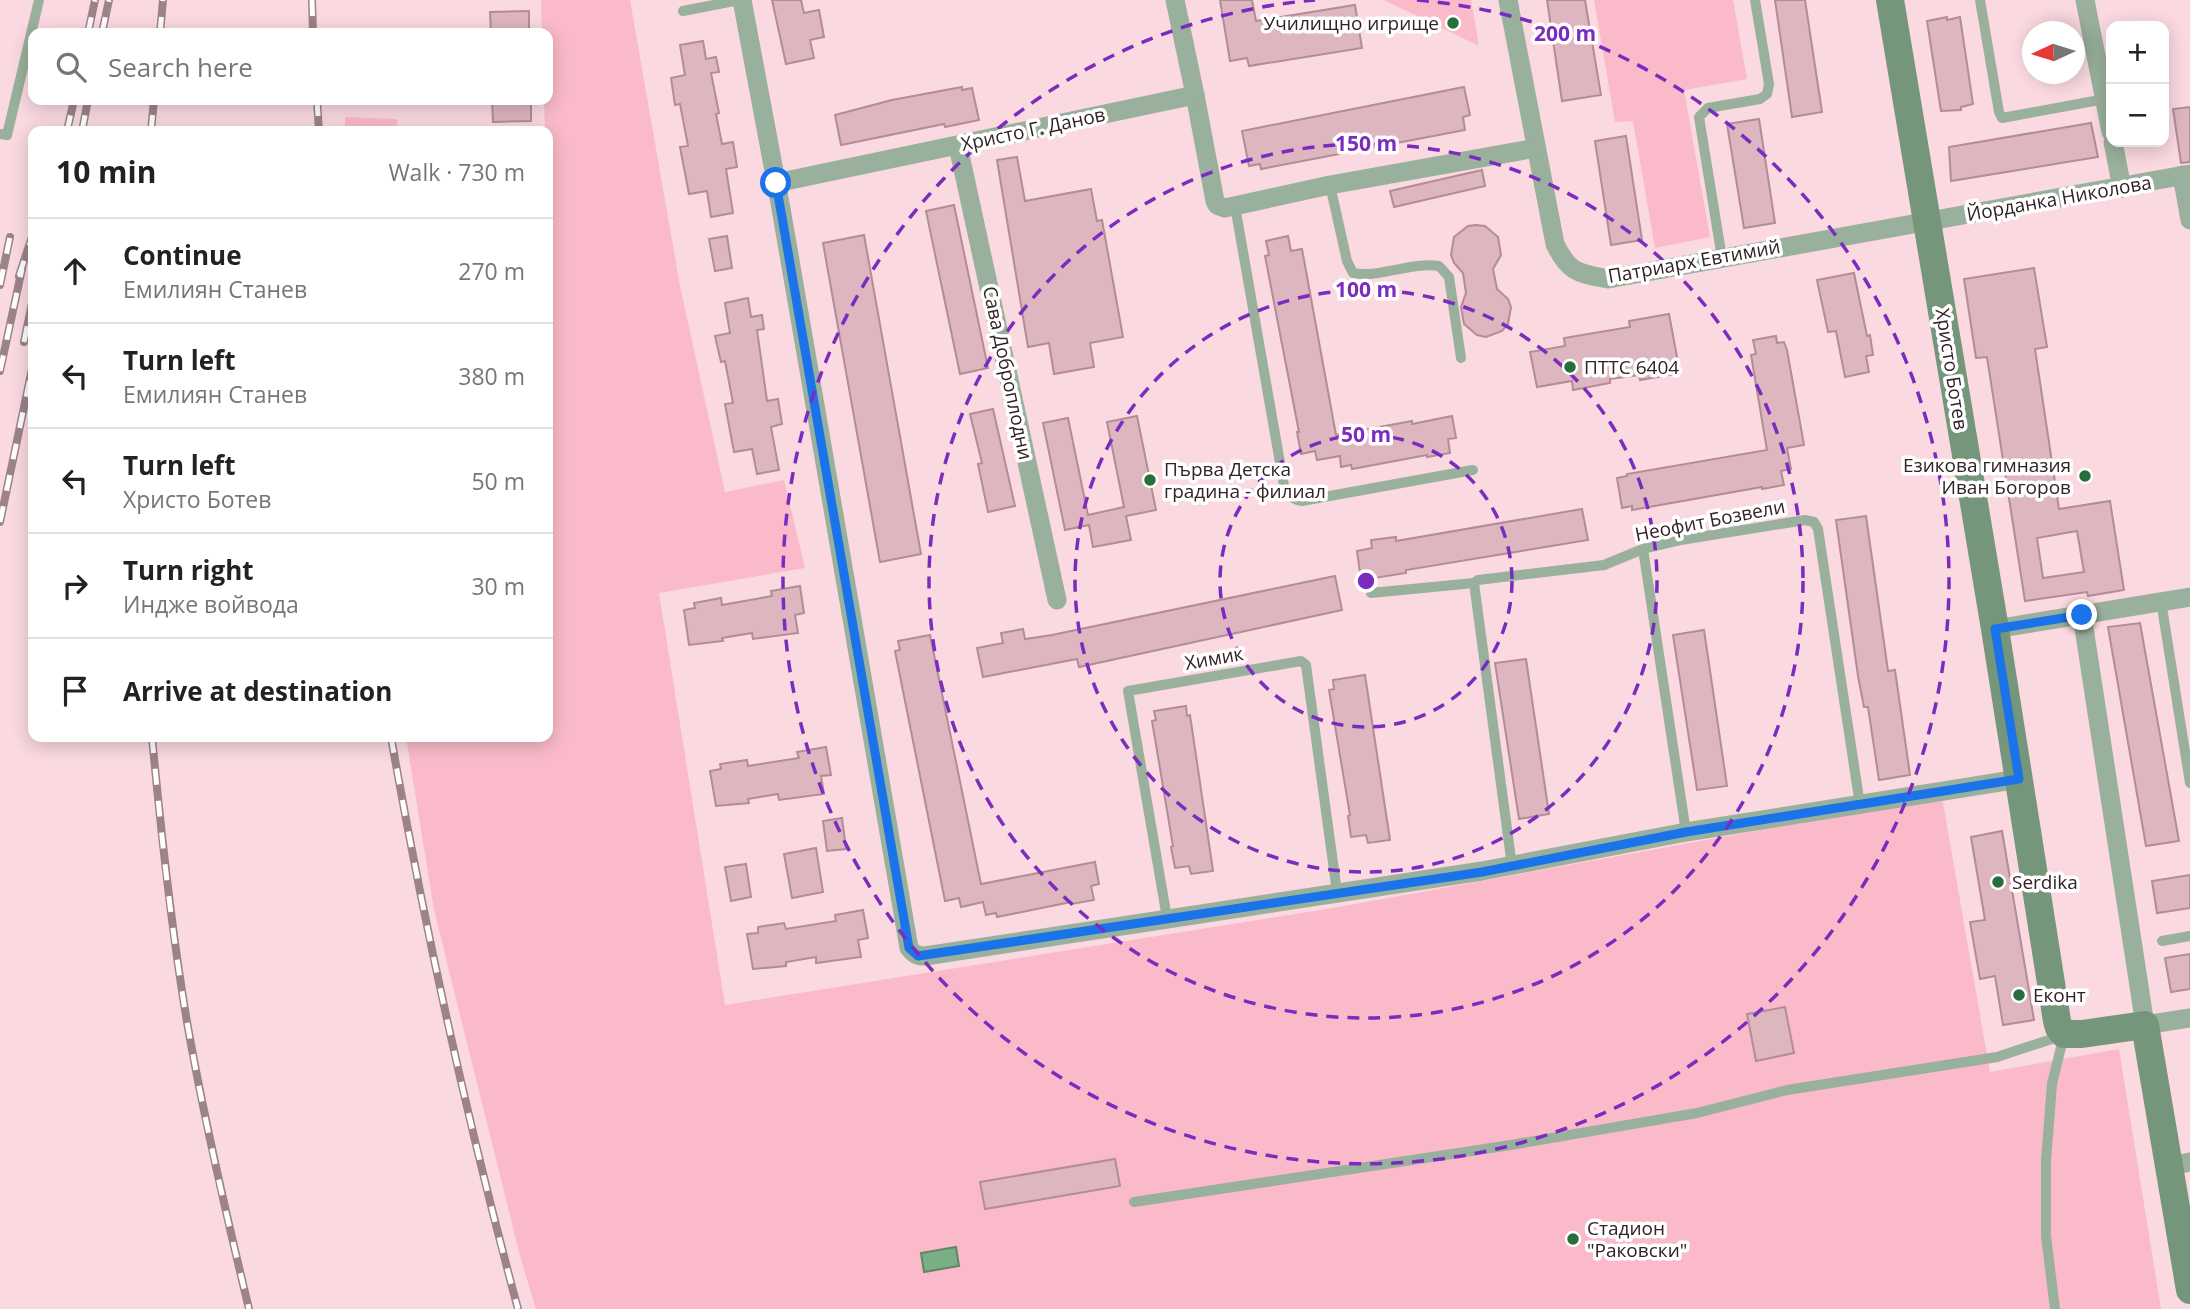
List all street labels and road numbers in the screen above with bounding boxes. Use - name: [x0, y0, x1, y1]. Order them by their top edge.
- street label: Христо Г. Данов: [958, 101, 1108, 157]
- street label: Йорданка Николова: [1964, 169, 2154, 227]
- street label: Патриарх Евтимий: [1606, 233, 1782, 289]
- street label: Сава Доброплодни: [977, 284, 1039, 462]
- street label: Христо Ботев: [1930, 306, 1974, 432]
- street label: Неофит Бозвели: [1633, 493, 1787, 547]
- street label: Химик: [1183, 640, 1245, 676]

